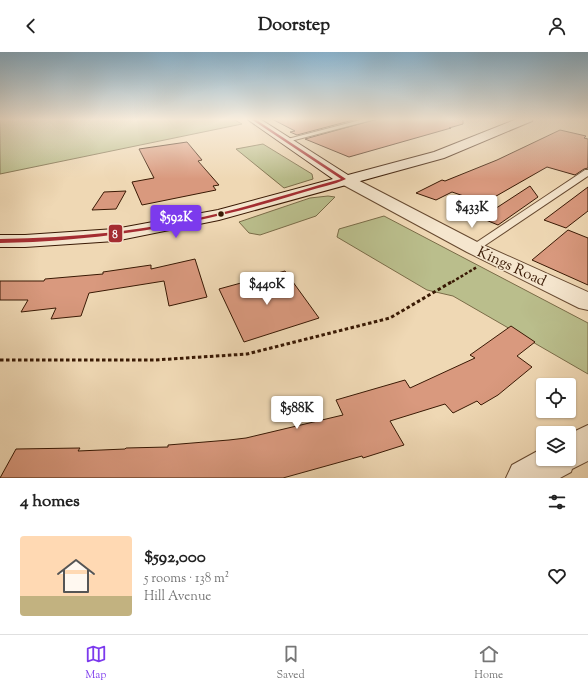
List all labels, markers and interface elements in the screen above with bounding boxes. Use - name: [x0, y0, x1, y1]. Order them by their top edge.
- text: Doorstep: [258, 13, 330, 39]
- icon: back: [20, 15, 42, 37]
- icon: person: [546, 15, 568, 37]
- pin: $433K: [444, 195, 500, 229]
- text: $433K: [455, 199, 489, 217]
- pin: $592K: [148, 205, 204, 239]
- text: $592K: [159, 209, 193, 227]
- unlabelled marker: [216, 209, 226, 219]
- line badge: 8: [108, 224, 123, 243]
- text: 8: [112, 227, 118, 243]
- street label: Kings Road: [473, 242, 550, 293]
- pin: $440K: [239, 272, 295, 306]
- text: $440K: [249, 276, 285, 294]
- map controls: [536, 378, 576, 466]
- button: locate: [536, 378, 576, 418]
- pin: $588K: [269, 396, 325, 430]
- text: $588K: [280, 400, 314, 418]
- button: layers: [536, 426, 576, 466]
- text: 4 homes: [20, 490, 80, 514]
- icon: filters: [546, 491, 568, 513]
- text: $592,000: [144, 546, 206, 570]
- icon: home: [52, 552, 100, 600]
- icon: heart: [546, 565, 568, 587]
- text: 5 rooms · 138 m²: [144, 570, 229, 588]
- text: Hill Avenue: [144, 588, 211, 606]
- tab: Map: [85, 643, 107, 683]
- tab: Saved: [276, 643, 305, 683]
- tab: Home: [474, 643, 503, 683]

